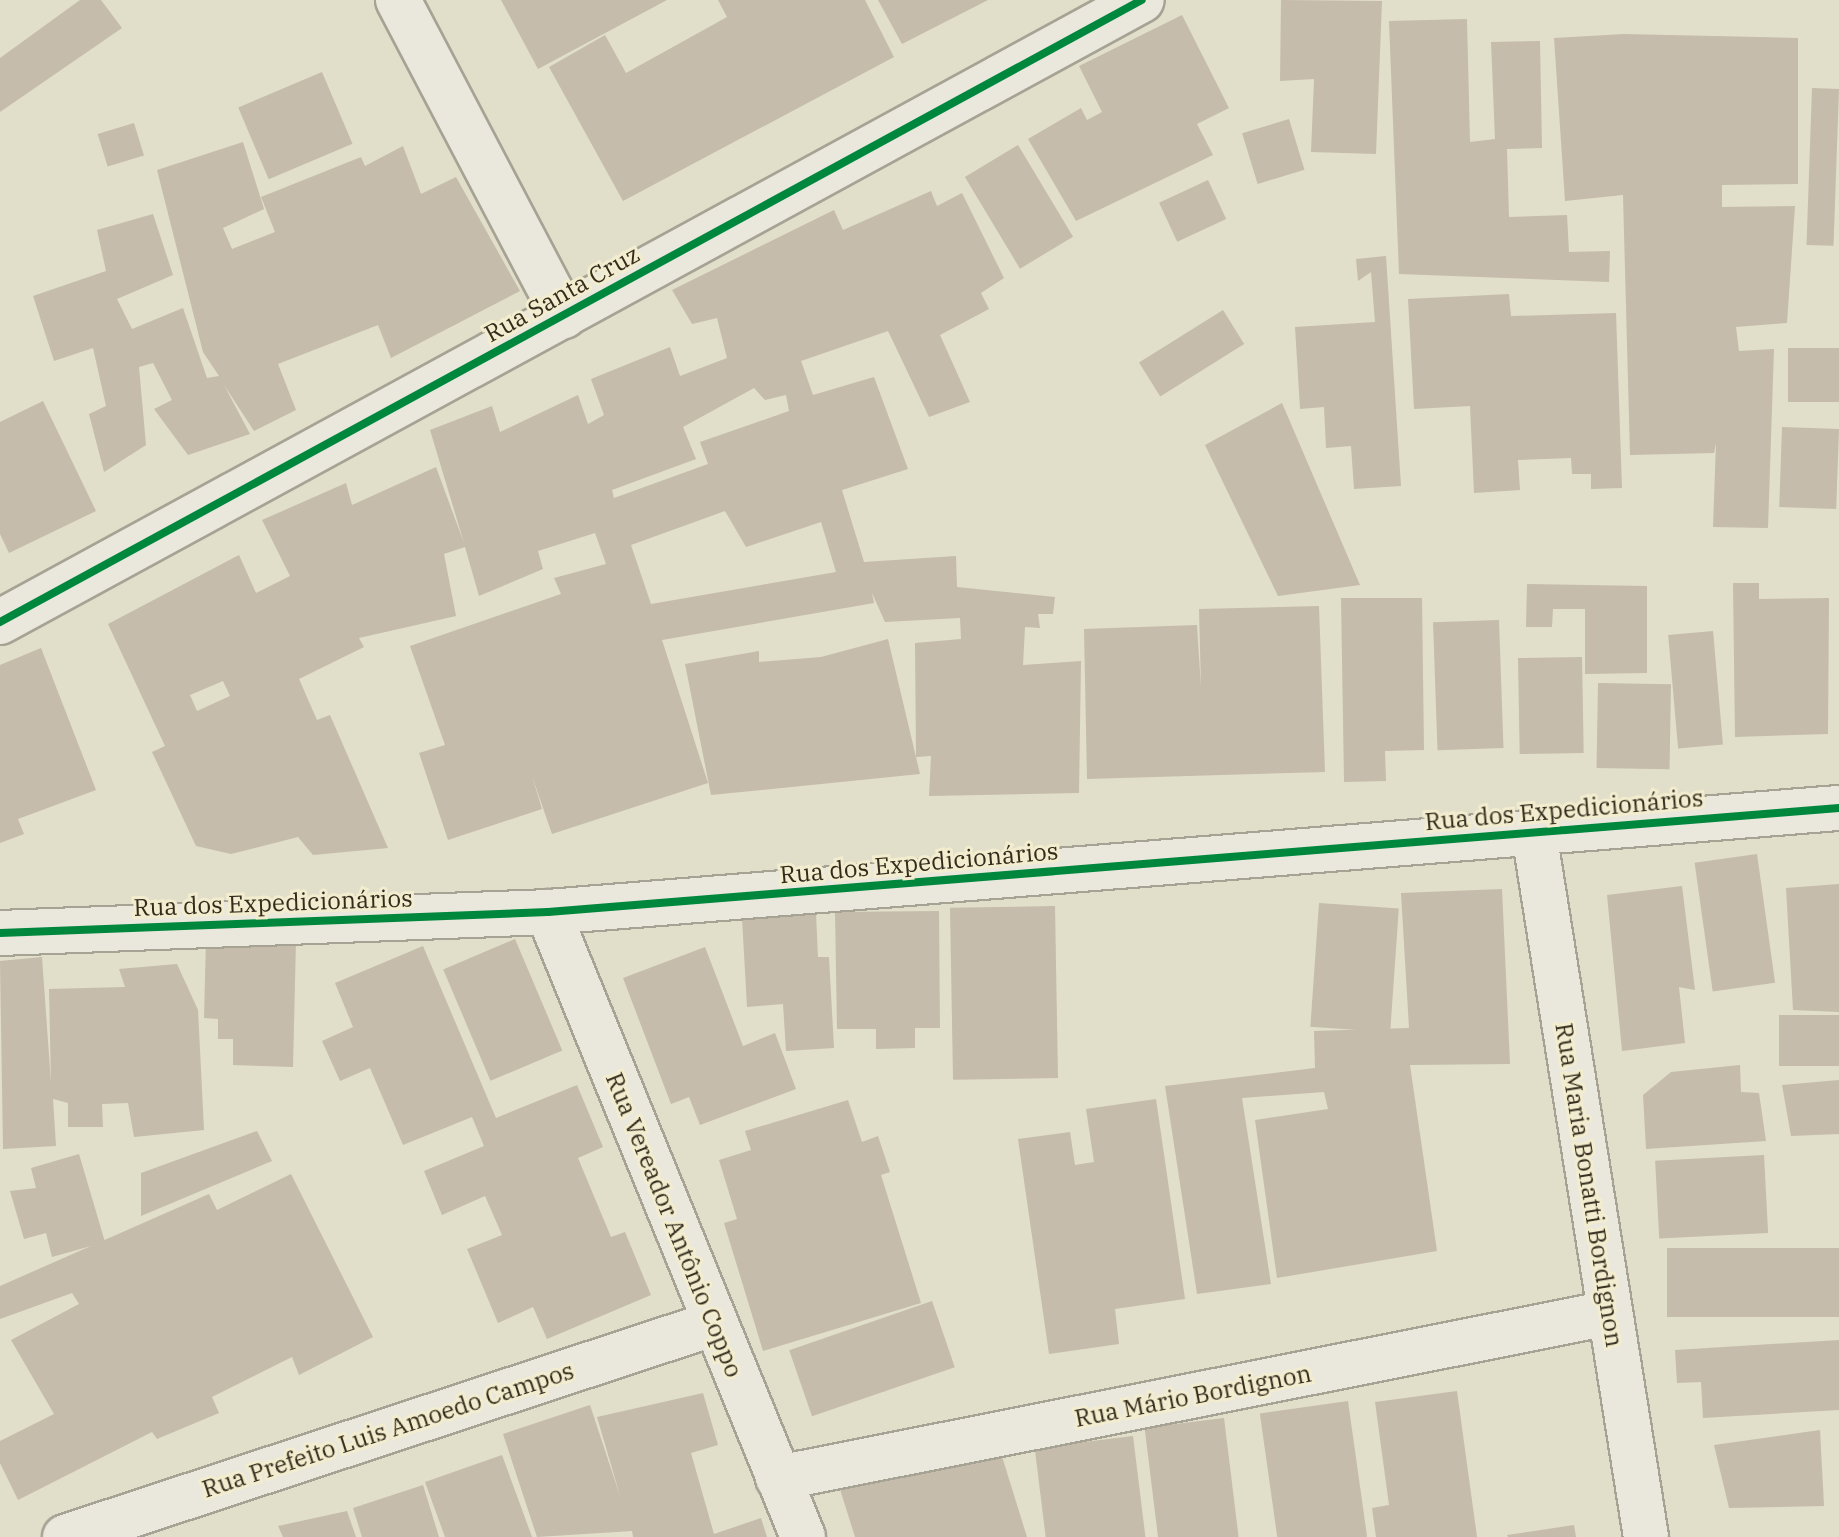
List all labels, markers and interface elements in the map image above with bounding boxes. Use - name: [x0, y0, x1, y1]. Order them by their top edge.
- street label: Rua Santa Cruz: [480, 240, 644, 348]
- street label: Rua dos Expedicionários: [1424, 783, 1704, 837]
- street label: Rua dos Expedicionários: [779, 836, 1059, 890]
- street label: Rua dos Expedicionários: [133, 884, 413, 922]
- street label: Rua Maria Bonatti Bordignon: [1549, 1021, 1629, 1349]
- street label: Rua Vereador Antônio Coppo: [600, 1068, 748, 1382]
- street label: Rua Prefeito Luis Amoedo Campos: [199, 1356, 577, 1504]
- street label: Rua Mário Bordignon: [1072, 1359, 1314, 1433]

